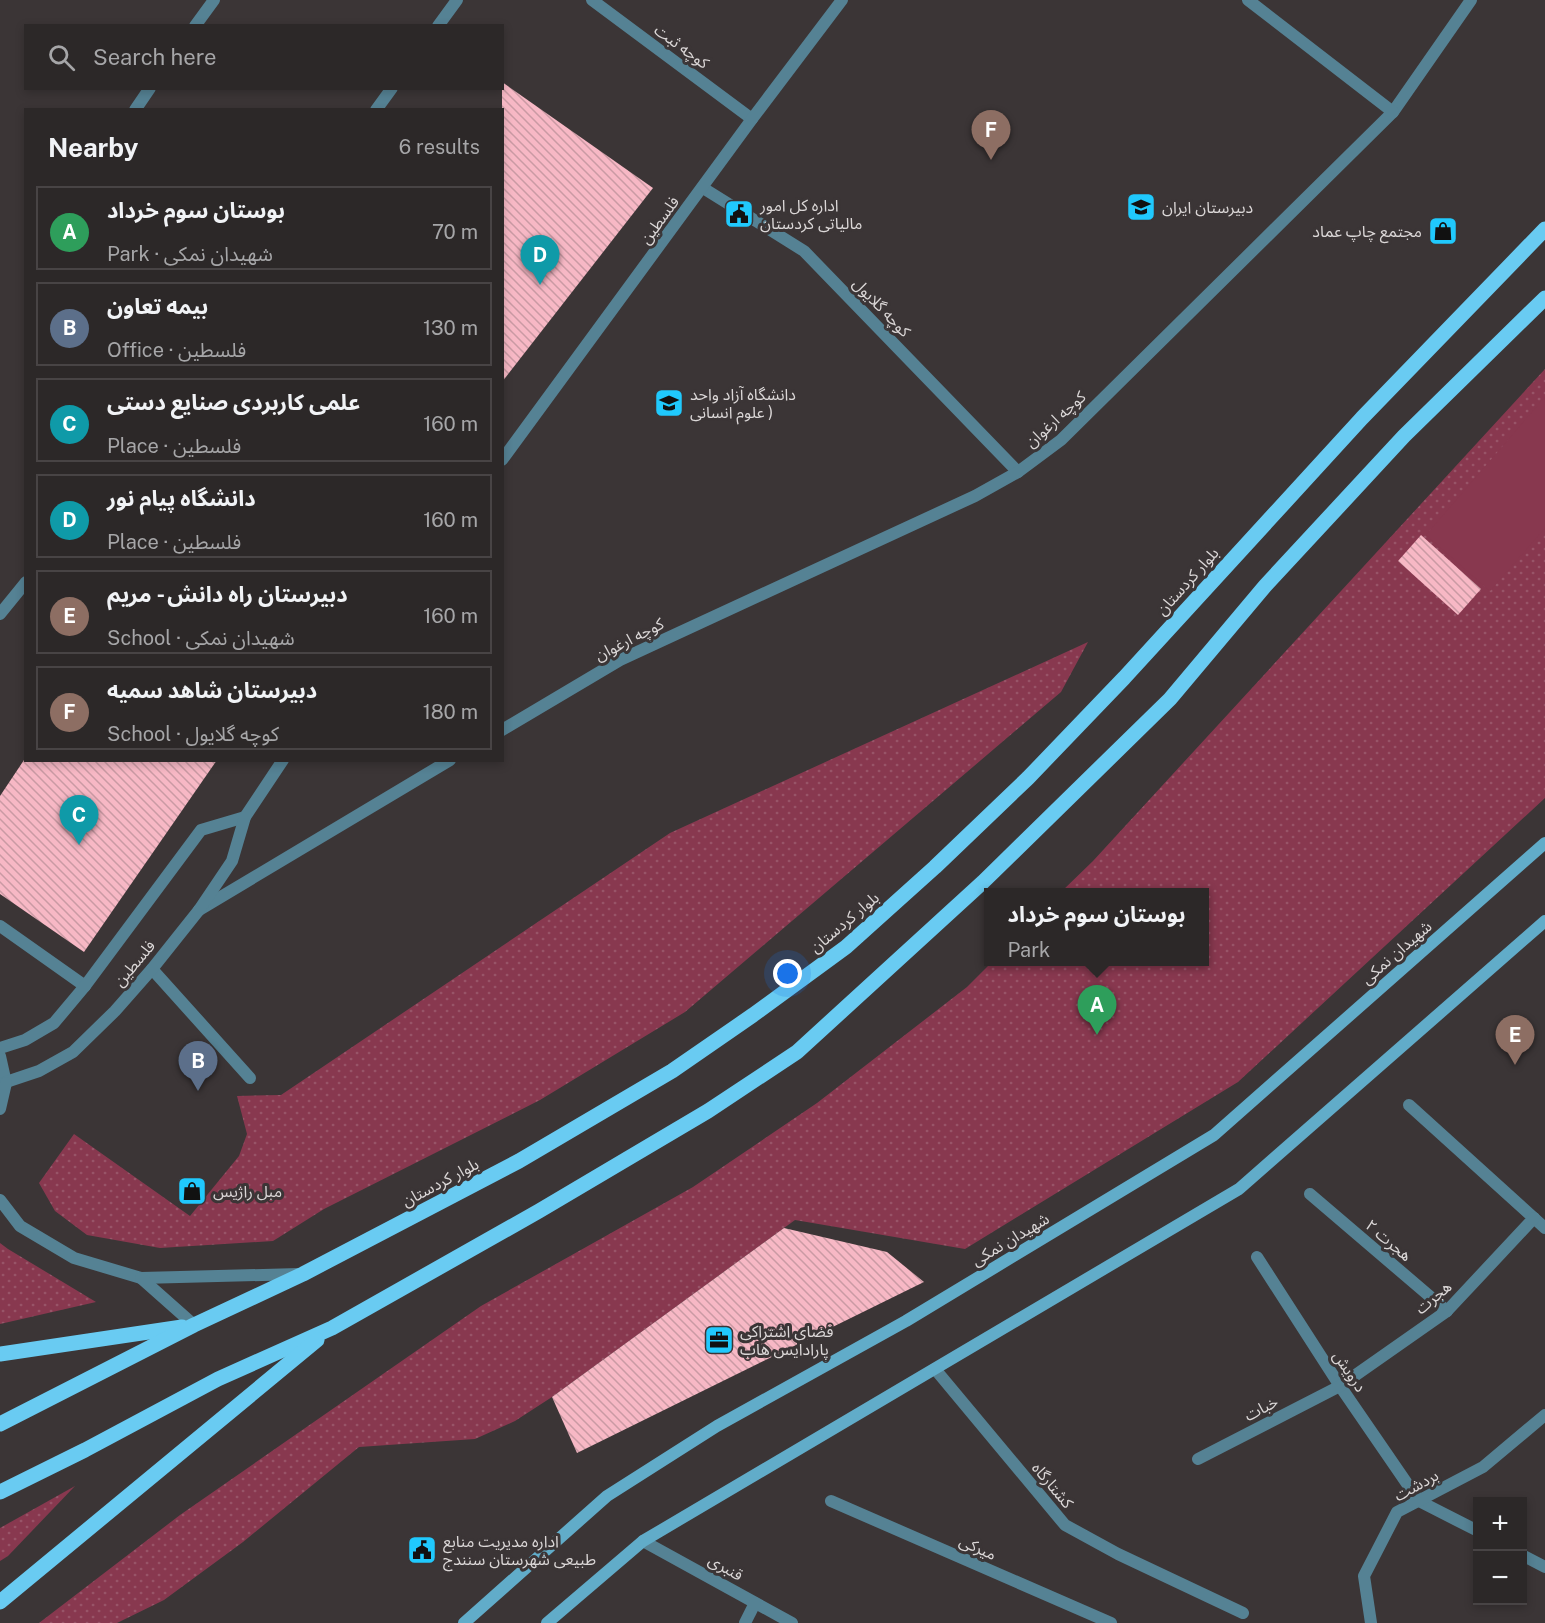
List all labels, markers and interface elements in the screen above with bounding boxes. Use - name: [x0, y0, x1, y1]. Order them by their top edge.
- street label: کوچه ثبت: [650, 20, 713, 74]
- search box: [24, 24, 504, 90]
- icon: search: [45, 41, 78, 74]
- text: Search here: [93, 44, 217, 70]
- pin: F: [972, 110, 1010, 160]
- text: Nearby: [48, 132, 138, 163]
- text: 6 results: [399, 135, 480, 159]
- school or university icon: دبیرستان ایران: [1125, 191, 1157, 223]
- street label: فلسطین: [636, 193, 683, 248]
- place label: اداره کل امور مالیاتی کردستان: [759, 196, 863, 233]
- text: بوستان سوم خرداد: [107, 197, 285, 223]
- public building icon: اداره کل امور مالیاتی کردستان: [723, 198, 755, 230]
- place label: دبیرستان ایران: [1162, 198, 1253, 217]
- shop icon: مجتمع چاپ عماد: [1427, 215, 1459, 247]
- text: A: [62, 220, 77, 244]
- text: 70 m: [432, 220, 478, 244]
- place label: مجتمع چاپ عماد: [1312, 222, 1422, 244]
- pin: D: [520, 236, 560, 285]
- text: Park · شهیدان نمکی: [107, 242, 273, 266]
- street label: کوچه گلایول: [848, 274, 915, 342]
- text: بیمه تعاون: [107, 293, 208, 319]
- text: B: [63, 316, 76, 340]
- text: 130 m: [423, 316, 478, 340]
- text: Office · فلسطین: [107, 338, 246, 362]
- place label: دانشگاه آزاد واحد علوم انسانی ): [690, 385, 796, 425]
- school or university icon: دانشگاه آزاد واحد علوم انسانی ): [653, 387, 685, 419]
- street label: کوچه ارغوان: [1021, 387, 1091, 452]
- text: علمی کاربردی صنایع دستی: [107, 389, 360, 415]
- text: C: [62, 412, 77, 436]
- text: 160 m: [423, 412, 478, 436]
- text: Place · فلسطین: [107, 434, 241, 458]
- text: دانشگاه پیام نور: [107, 485, 256, 511]
- text: D: [62, 508, 77, 532]
- text: 160 m: [423, 508, 478, 532]
- text: Place · فلسطین: [107, 530, 241, 554]
- street label: بلوار کردستان: [1152, 544, 1223, 619]
- text: دبیرستان راه دانش - مریم: [107, 581, 348, 607]
- text: E: [63, 604, 76, 628]
- text: 160 m: [423, 604, 478, 628]
- street label: کوچه ارغوان: [592, 614, 668, 666]
- text: School · شهیدان نمکی: [107, 626, 295, 650]
- text: دبیرستان شاهد سمیه: [107, 677, 317, 703]
- text: F: [63, 700, 76, 724]
- text: 180 m: [423, 700, 478, 724]
- text: School · کوچه گلایول: [107, 722, 279, 746]
- pin: C: [60, 796, 98, 845]
- street label: بلوار کردستان: [806, 888, 883, 957]
- popup: [984, 888, 1209, 966]
- text: بوستان سوم خرداد: [1008, 901, 1185, 927]
- street label: شهیدان نمکی: [1357, 917, 1435, 988]
- street label: فلسطین: [110, 936, 159, 990]
- text: Park: [1008, 938, 1050, 962]
- your location: [773, 959, 802, 988]
- pin: A: [1078, 986, 1116, 1035]
- pin: E: [1496, 1016, 1534, 1065]
- pin: B: [178, 1042, 218, 1091]
- street label: بلوار کردستان: [398, 1154, 482, 1211]
- shop icon: مبل راژیس: [176, 1175, 208, 1207]
- place label: مبل راژیس: [213, 1182, 282, 1201]
- street label: شهیدان نمکی: [968, 1209, 1053, 1270]
- street label: هجرت ۲: [1362, 1216, 1416, 1265]
- street label: هجرت: [1411, 1277, 1455, 1318]
- place label: فضای اشتراکی پارادایس هاب: [740, 1322, 833, 1360]
- office icon: فضای اشتراکی پارادایس هاب: [703, 1324, 735, 1356]
- street label: درویش: [1329, 1347, 1370, 1396]
- street label: خبات: [1241, 1392, 1281, 1425]
- street label: کشتارگاه: [1028, 1459, 1077, 1512]
- street label: بردشت: [1391, 1466, 1442, 1505]
- map controls: [1473, 1497, 1527, 1605]
- button: +: [1473, 1497, 1527, 1551]
- street label: میرکی: [956, 1531, 999, 1564]
- place label: اداره مدیریت منابع طبیعی شهرستان سنندج: [443, 1532, 596, 1572]
- public building icon: اداره مدیریت منابع طبیعی شهرستان سنندج: [406, 1534, 438, 1566]
- street label: قنبری: [705, 1550, 746, 1585]
- button: −: [1473, 1551, 1527, 1605]

